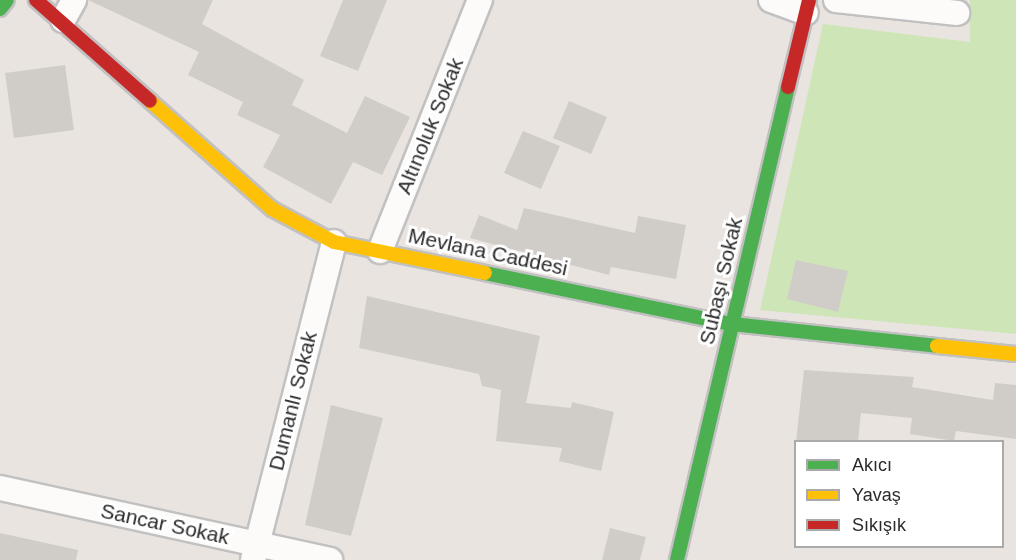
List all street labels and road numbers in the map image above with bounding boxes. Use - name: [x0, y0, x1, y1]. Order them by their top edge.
- street label: Altınoluk Sokak: [391, 54, 469, 198]
- street label: Subaşı Sokak: [694, 215, 748, 347]
- street label: Mevlana Caddesi: [406, 223, 570, 281]
- street label: Dumanlı Sokak: [264, 329, 322, 473]
- street label: Sancar Sokak: [98, 498, 232, 550]

